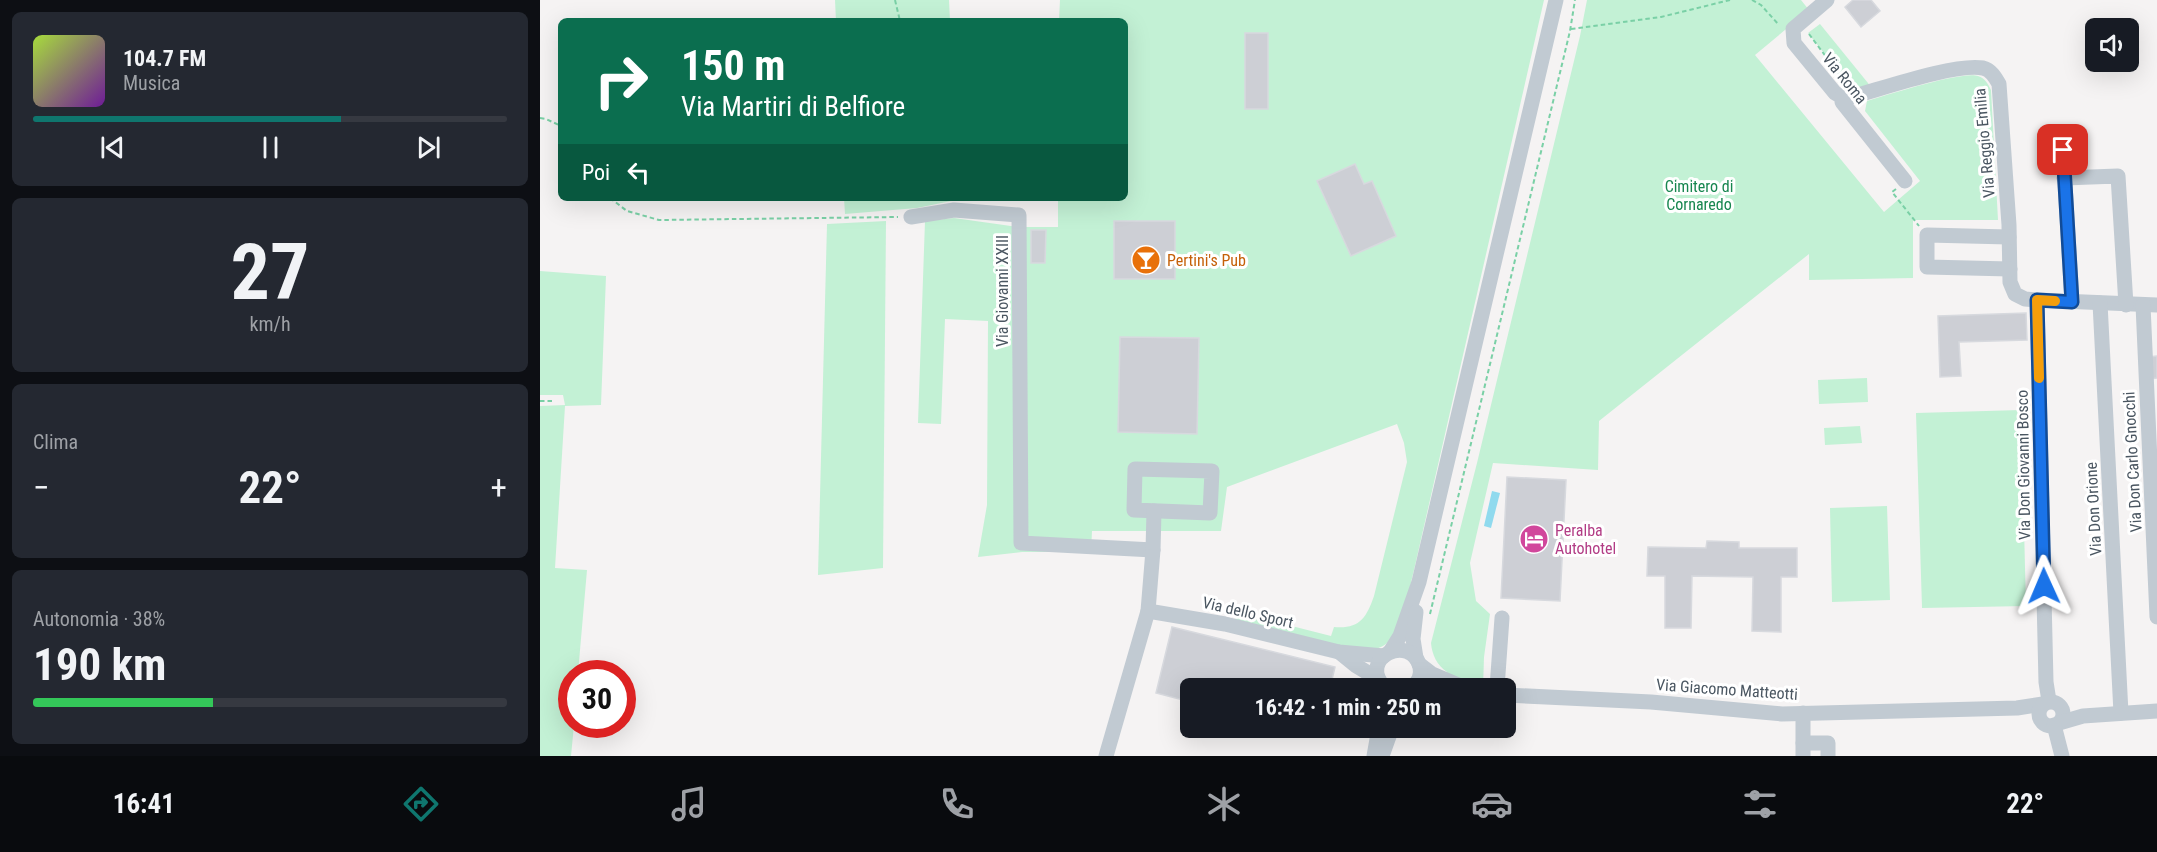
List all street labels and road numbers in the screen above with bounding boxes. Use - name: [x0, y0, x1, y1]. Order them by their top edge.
- street label: Via Roma: [1818, 49, 1871, 108]
- street label: Via Reggio Emilia: [1970, 87, 1999, 198]
- street label: Via Giovanni XXIII: [993, 235, 1012, 347]
- street label: Via Don Giovanni Bosco: [2013, 390, 2034, 540]
- street label: Via Don Carlo Gnocchi: [2119, 391, 2146, 533]
- street label: Via Don Orione: [2082, 462, 2105, 556]
- street label: Via dello Sport: [1201, 593, 1295, 632]
- street label: Via Giacomo Matteotti: [1656, 675, 1798, 704]

